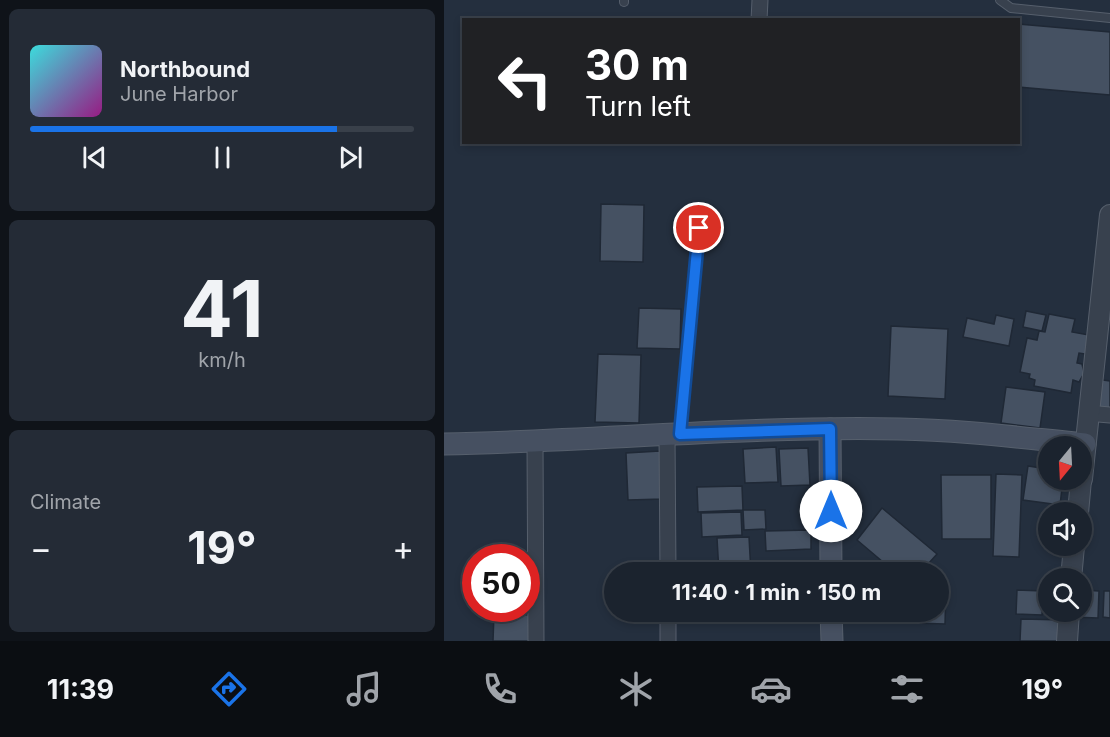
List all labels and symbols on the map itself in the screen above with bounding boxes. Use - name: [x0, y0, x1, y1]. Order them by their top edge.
- pin: [673, 202, 724, 253]
- north arrow: [1038, 436, 1092, 490]
- position arrow: [799, 479, 863, 543]
- speed limit sign: 50: [462, 544, 540, 622]

